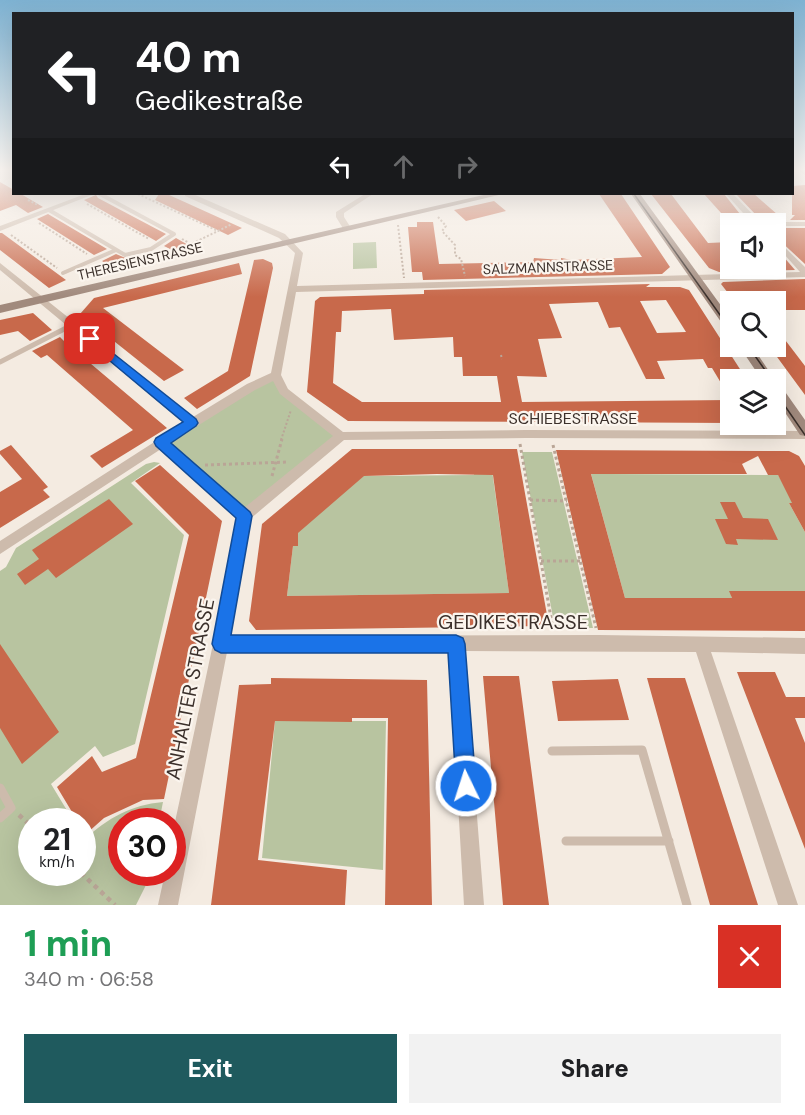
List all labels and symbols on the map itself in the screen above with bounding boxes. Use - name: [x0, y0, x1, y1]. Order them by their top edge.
- street label: THERESIENSTRASSE: [76, 238, 204, 284]
- street label: SALZMANNSTRASSE: [483, 256, 613, 278]
- pin: [64, 313, 115, 364]
- street label: SCHIEBESTRASSE: [509, 408, 637, 429]
- street label: ANHALTER STRASSE: [160, 596, 220, 782]
- street label: GEDIKESTRASSE: [438, 609, 588, 635]
- position arrow: [434, 754, 498, 818]
- speed limit sign: 30: [108, 808, 186, 886]

